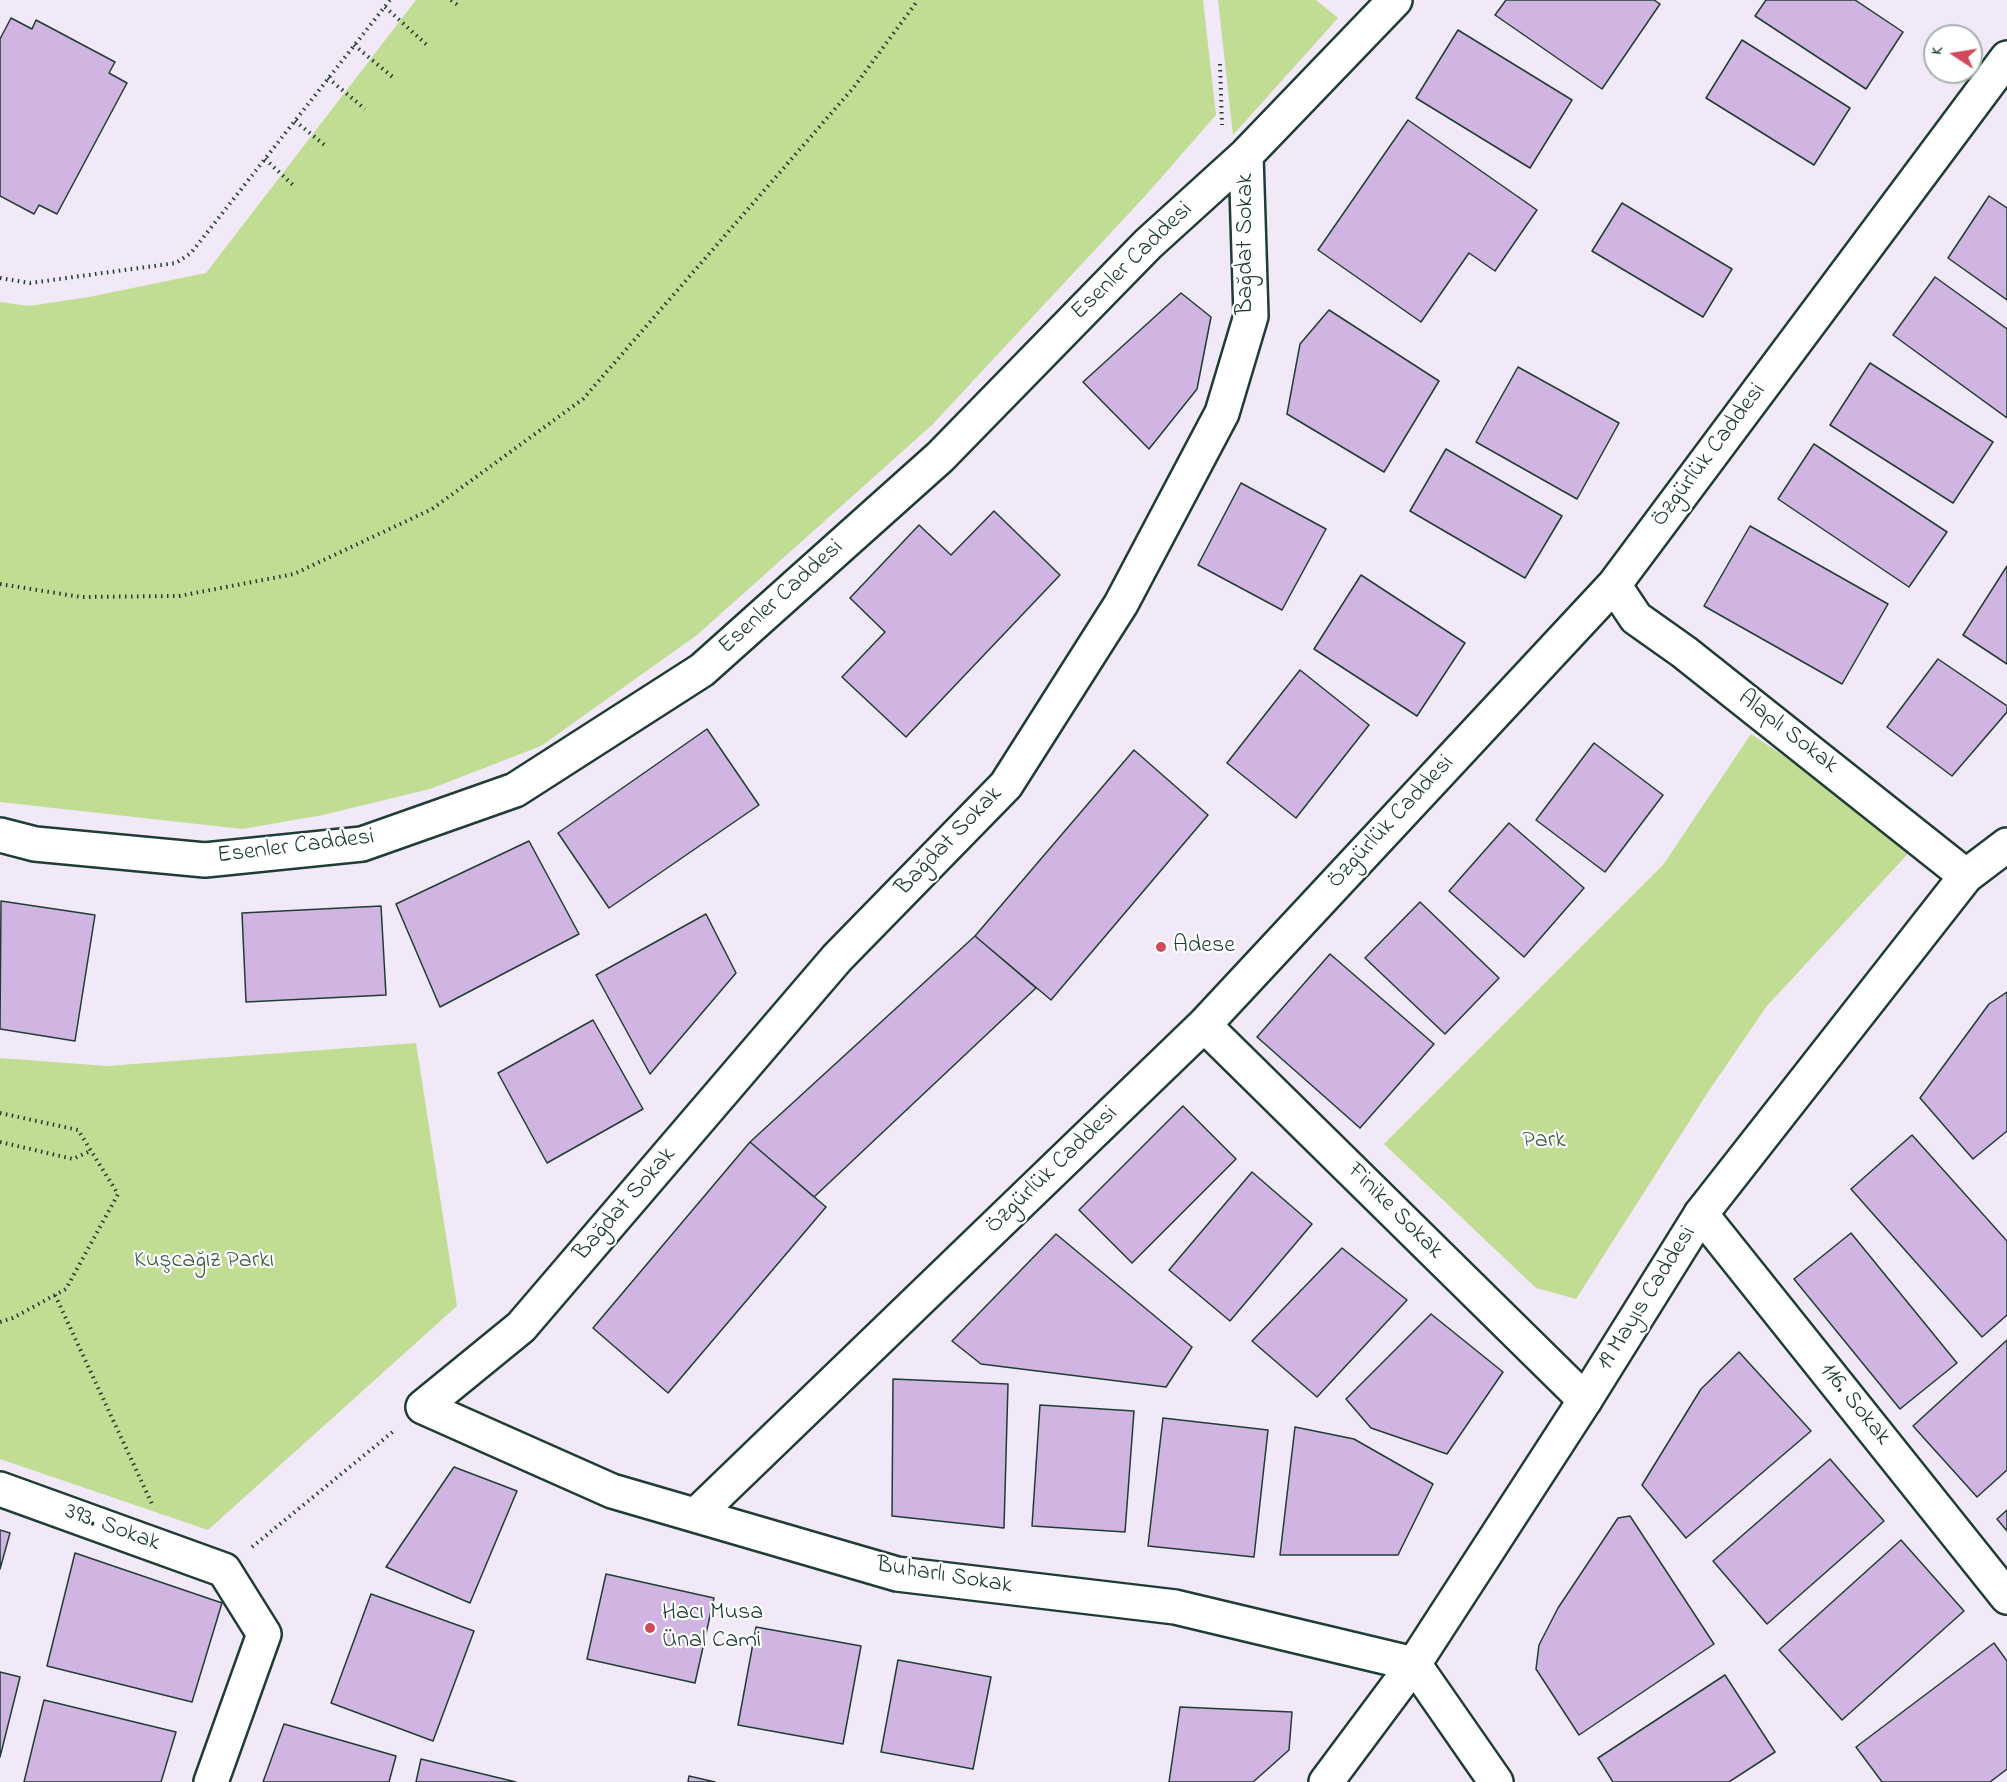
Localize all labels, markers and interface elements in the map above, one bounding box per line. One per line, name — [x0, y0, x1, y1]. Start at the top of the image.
north arrow — [1923, 24, 1983, 84]
text: K — [1925, 44, 1950, 57]
street label: Bağdat Sokak — [1233, 173, 1261, 315]
street label: Esenler Caddesi — [1066, 197, 1200, 327]
street label: Özgürlük Caddesi — [1647, 379, 1773, 533]
street label: Esenler Caddesi — [714, 534, 850, 662]
street label: Alaplı Sokak — [1731, 685, 1843, 781]
street label: Özgürlük Caddesi — [1323, 750, 1461, 896]
street label: Bağdat Sokak — [890, 781, 1010, 903]
street label: Esenler Caddesi — [216, 824, 376, 872]
place label: Adese — [1173, 933, 1235, 961]
marker: Adese — [1154, 940, 1168, 954]
street label: Özgürlük Caddesi — [981, 1101, 1125, 1241]
park label: Park — [1522, 1128, 1566, 1156]
street label: Bağdat Sokak — [569, 1142, 683, 1268]
street label: Finike Sokak — [1340, 1158, 1448, 1266]
street label: 19 Mayıs Caddesi — [1592, 1222, 1704, 1376]
park label: Kuşcağız Parkı — [134, 1248, 274, 1276]
street label: 116. Sokak — [1812, 1358, 1896, 1452]
street label: 393. Sokak — [61, 1499, 163, 1559]
street label: Buharlı Sokak — [874, 1552, 1014, 1602]
place label: Hacı Musa Ünal Cami — [662, 1600, 763, 1656]
marker: Hacı Musa Ünal Cami — [643, 1621, 657, 1635]

